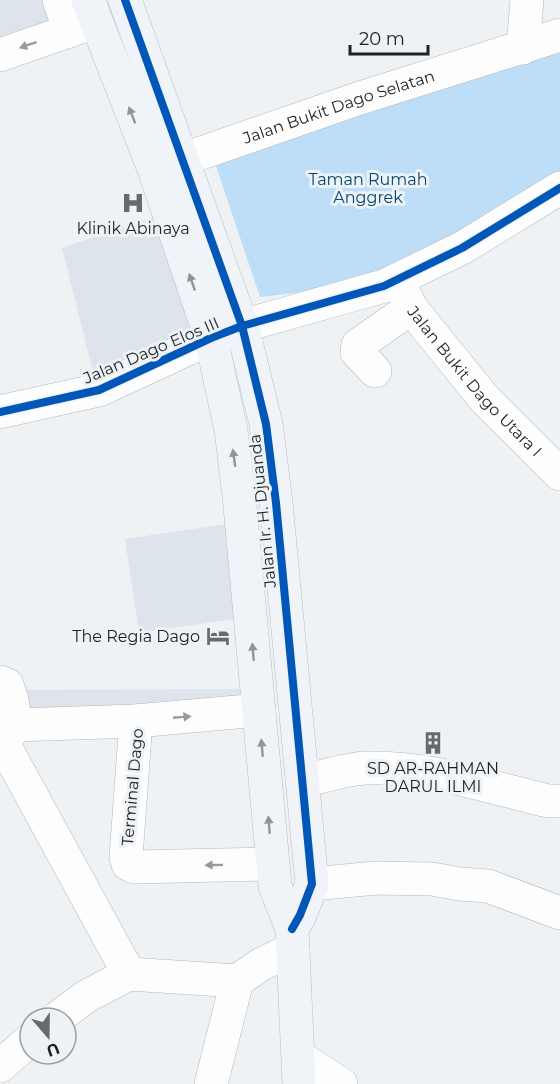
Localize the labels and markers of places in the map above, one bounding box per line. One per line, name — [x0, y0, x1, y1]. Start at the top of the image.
hospital icon: Klinik Abinaya — [120, 190, 146, 216]
place label: Klinik Abinaya — [76, 219, 190, 238]
hotel icon: The Regia Dago — [205, 623, 231, 649]
place label: The Regia Dago — [72, 627, 200, 646]
building icon: SD AR-RAHMAN DARUL ILMI — [420, 730, 446, 756]
place label: SD AR-RAHMAN DARUL ILMI — [367, 759, 499, 796]

